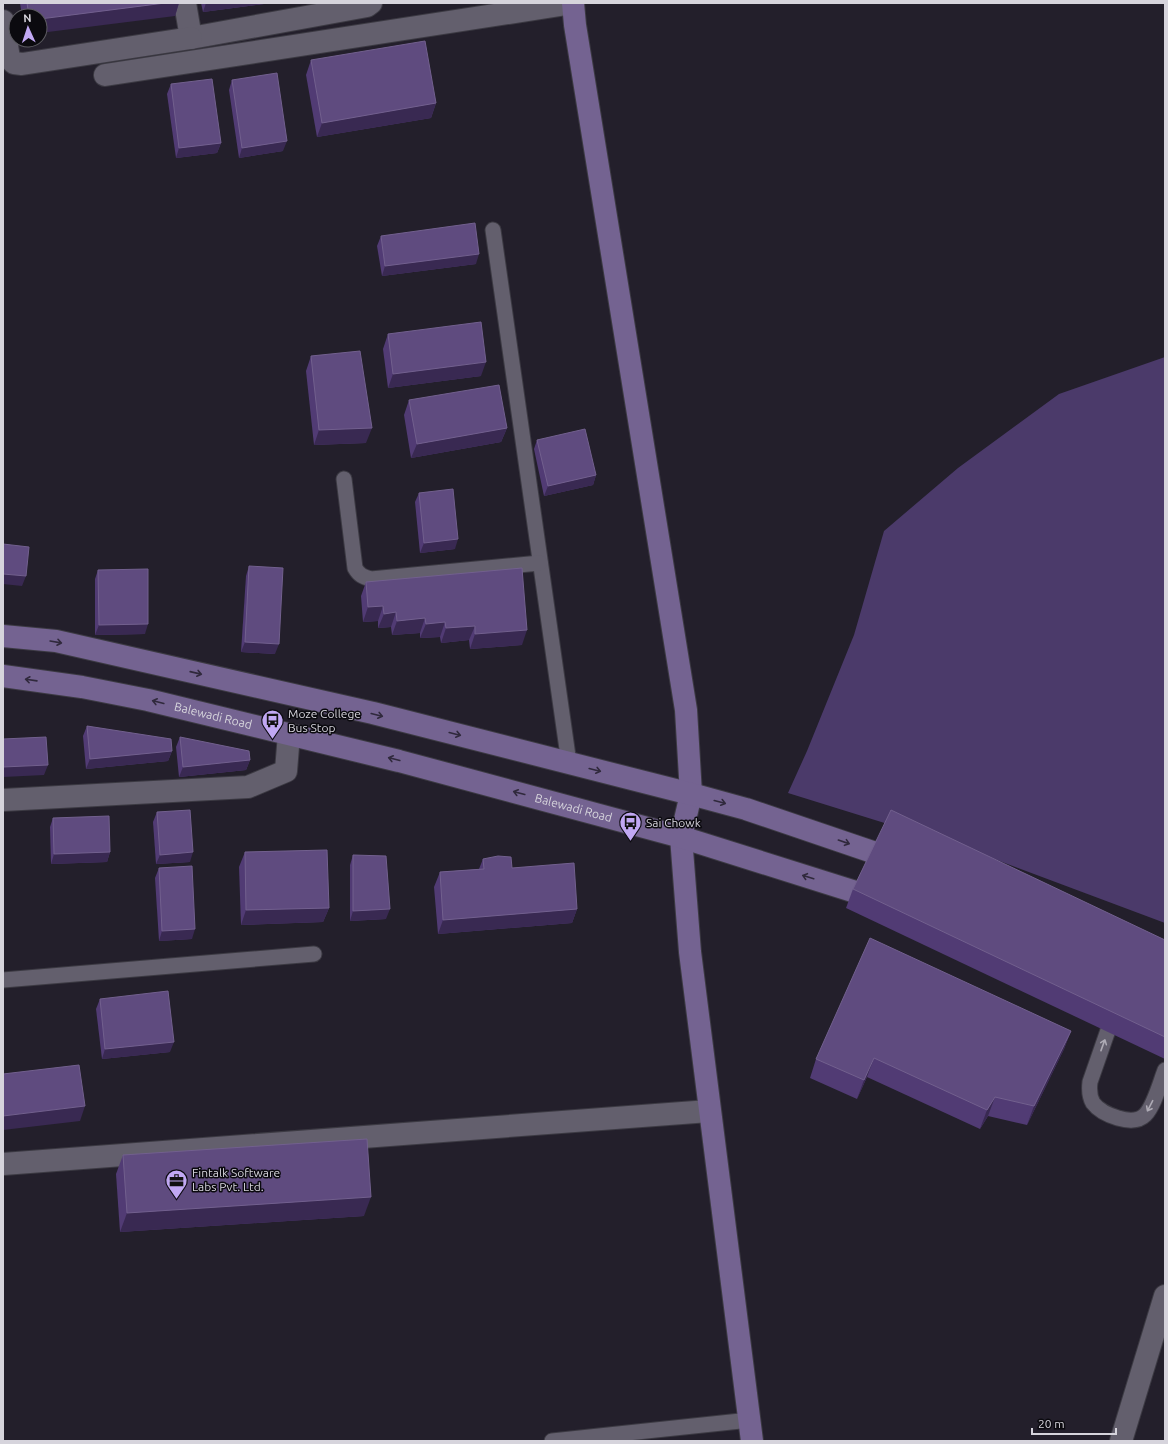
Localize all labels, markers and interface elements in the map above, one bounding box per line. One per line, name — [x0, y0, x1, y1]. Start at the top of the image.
north arrow — [8, 8, 48, 48]
text: N — [23, 12, 32, 24]
one-way arrow — [49, 638, 62, 646]
one-way arrow — [189, 670, 202, 678]
one-way arrow — [24, 676, 37, 684]
one-way arrow — [152, 698, 165, 706]
street label: Balewadi Road — [173, 700, 253, 731]
place label: Moze College Bus Stop — [288, 707, 361, 734]
bus stop icon: Moze College Bus Stop — [259, 708, 285, 741]
one-way arrow — [371, 711, 384, 719]
one-way arrow — [448, 731, 461, 738]
one-way arrow — [388, 755, 401, 763]
one-way arrow — [588, 767, 601, 774]
one-way arrow — [513, 789, 526, 797]
street label: Balewadi Road — [534, 791, 614, 824]
one-way arrow — [714, 799, 727, 806]
bus stop icon: Sai Chowk — [617, 810, 643, 843]
place label: Sai Chowk — [646, 816, 701, 829]
one-way arrow — [838, 839, 851, 846]
one-way arrow — [802, 873, 815, 880]
one-way arrow — [1099, 1039, 1107, 1051]
one-way arrow — [1146, 1100, 1153, 1112]
place label: Fintalk Software Labs Pvt. Ltd. — [192, 1166, 280, 1193]
office icon: Fintalk Software Labs Pvt. Ltd. — [163, 1167, 189, 1200]
scale bar — [1032, 1410, 1116, 1436]
text: 20 m — [1038, 1417, 1065, 1430]

